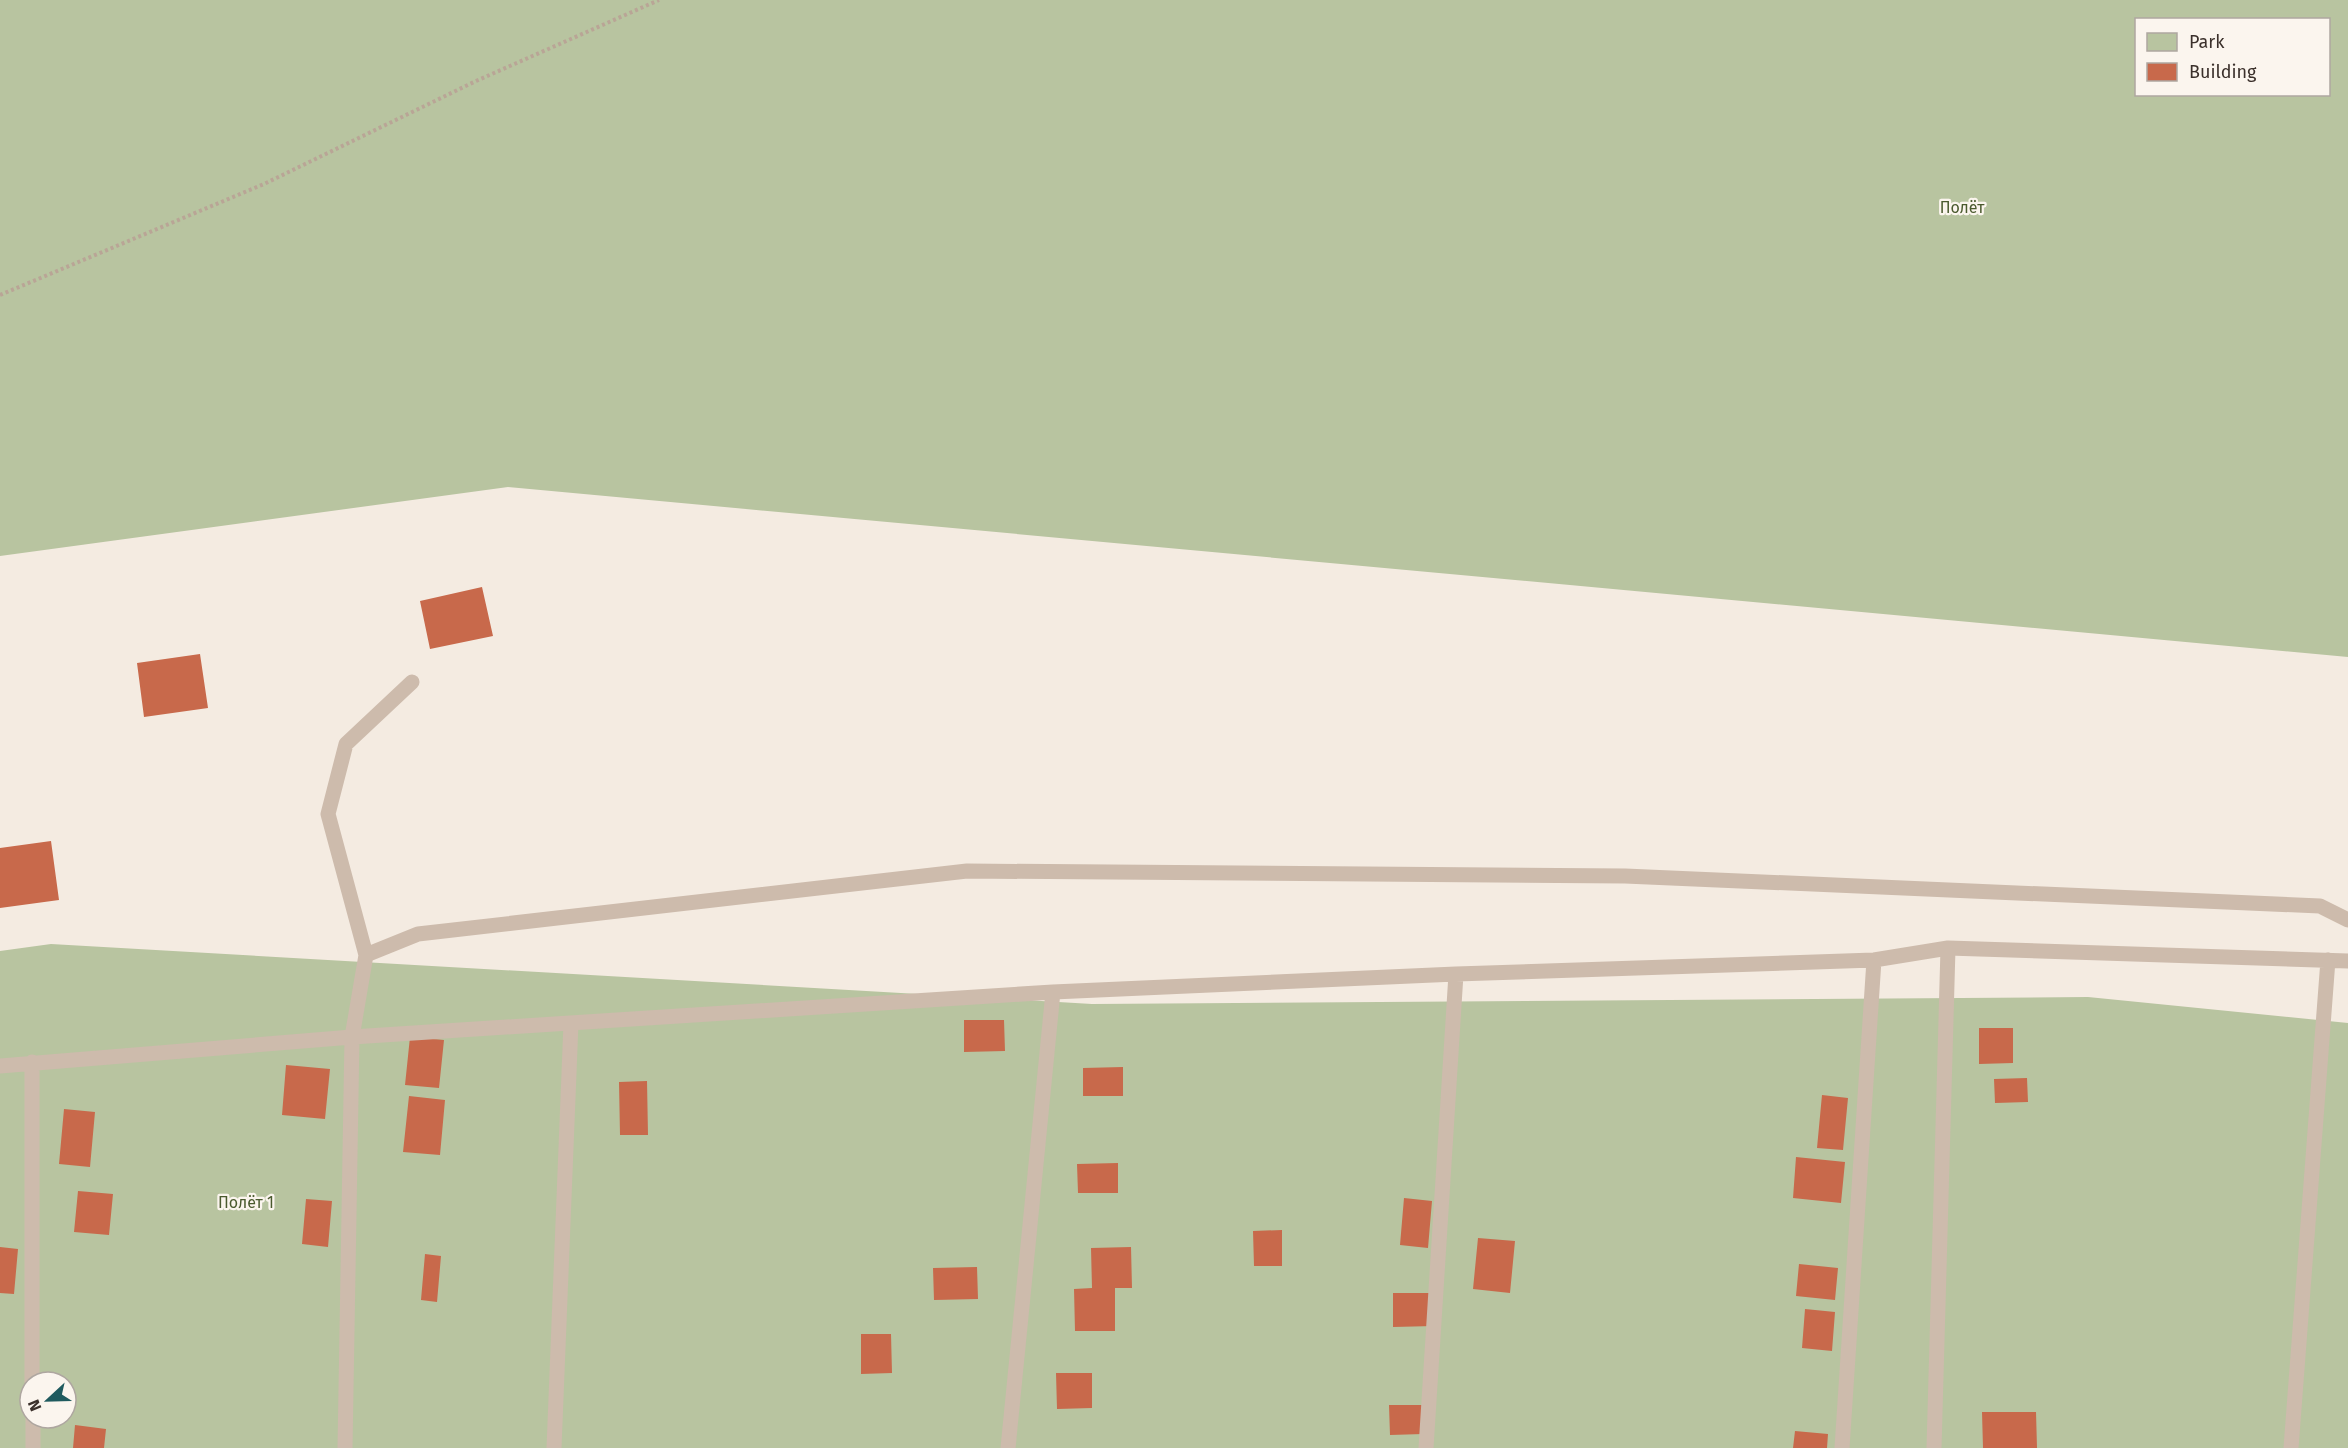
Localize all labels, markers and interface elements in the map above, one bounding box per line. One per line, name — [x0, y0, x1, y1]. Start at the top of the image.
legend — [2135, 18, 2330, 96]
text: Park — [2189, 31, 2225, 53]
text: Building — [2189, 61, 2257, 83]
park label: Полёт — [1940, 198, 1985, 217]
park label: Полёт 1 — [218, 1193, 274, 1212]
north arrow — [18, 1370, 78, 1430]
text: N — [24, 1397, 45, 1414]

